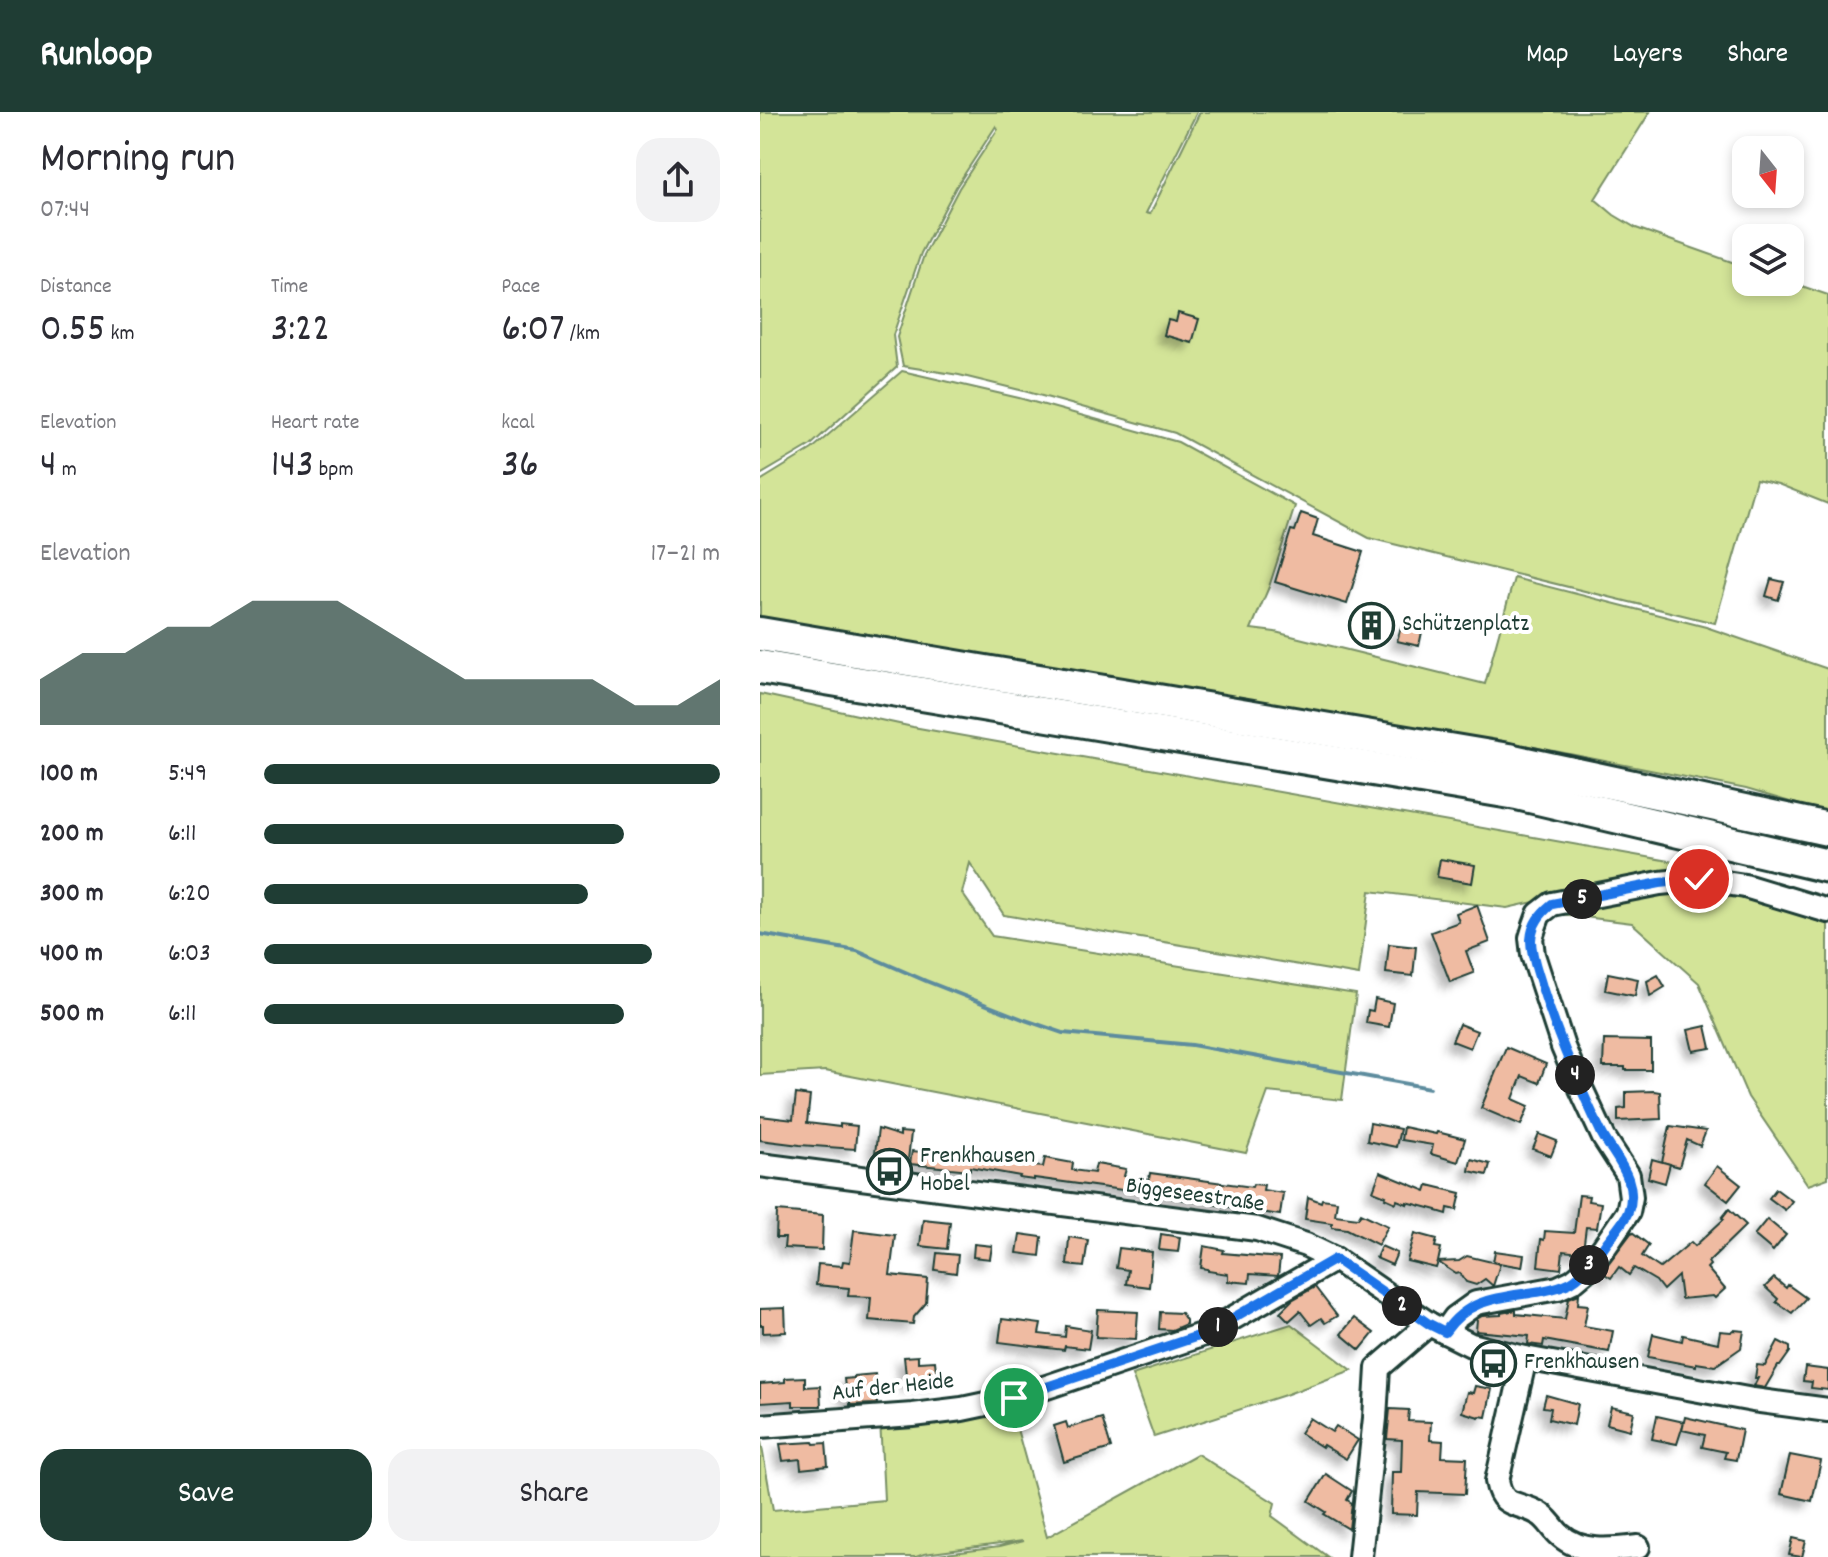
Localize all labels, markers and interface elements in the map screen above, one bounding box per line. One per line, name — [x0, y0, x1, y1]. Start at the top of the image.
text: Runloop — [40, 29, 153, 84]
text: Map — [1526, 36, 1569, 76]
text: Layers — [1613, 36, 1683, 76]
text: Share — [1727, 36, 1788, 76]
text: Morning run — [40, 130, 235, 193]
north arrow — [1732, 136, 1804, 208]
map controls — [1732, 136, 1804, 296]
button: share — [636, 138, 720, 222]
text: 07:44 — [40, 192, 90, 229]
button: layers — [1732, 224, 1804, 296]
text: Distance — [40, 272, 112, 303]
text: Time — [271, 272, 308, 303]
text: Pace — [501, 272, 540, 303]
text: 0.55 — [40, 303, 105, 360]
text: 3:22 — [271, 303, 330, 360]
text: 6:07 — [501, 303, 565, 360]
text: km — [105, 319, 135, 350]
text: /km — [565, 319, 600, 350]
text: Elevation — [40, 408, 117, 439]
text: Heart rate — [271, 408, 360, 439]
text: kcal — [501, 408, 535, 439]
text: 4 — [40, 439, 57, 496]
text: 143 — [271, 439, 314, 496]
text: 36 — [501, 439, 539, 496]
text: m — [57, 455, 77, 486]
text: bpm — [314, 455, 354, 486]
text: Elevation — [40, 536, 130, 573]
text: 17–21 m — [651, 536, 720, 573]
building icon: Schützenplatz — [1347, 601, 1395, 649]
place label: Schützenplatz — [1402, 608, 1529, 642]
text: 100 m — [40, 756, 98, 793]
text: 5:49 — [168, 756, 207, 793]
text: 200 m — [40, 816, 104, 853]
text: 6:11 — [168, 816, 196, 853]
pin — [1665, 845, 1733, 913]
icon: check — [1677, 857, 1721, 901]
text: 300 m — [40, 876, 104, 913]
text: 6:20 — [168, 876, 211, 913]
pin: 5 — [1562, 879, 1602, 919]
text: 5 — [1577, 883, 1587, 914]
text: 400 m — [40, 936, 103, 973]
text: 6:03 — [168, 936, 211, 973]
text: 500 m — [40, 996, 104, 1033]
text: 6:11 — [168, 996, 196, 1033]
pin: 4 — [1555, 1055, 1595, 1095]
text: 4 — [1570, 1059, 1580, 1090]
place label: Frenkhausen Hobel — [920, 1140, 1035, 1202]
bus stop icon: Frenkhausen Hobel — [865, 1147, 913, 1195]
street label: Biggeseestraße — [1123, 1169, 1267, 1223]
pin: 3 — [1569, 1245, 1609, 1285]
text: 3 — [1584, 1249, 1594, 1280]
pin: 2 — [1382, 1286, 1422, 1326]
text: 2 — [1397, 1290, 1407, 1321]
pin: 1 — [1198, 1307, 1238, 1347]
text: 1 — [1216, 1311, 1220, 1342]
bus stop icon: Frenkhausen — [1469, 1339, 1517, 1387]
place label: Frenkhausen — [1524, 1346, 1639, 1380]
pin — [980, 1364, 1048, 1432]
street label: Auf der Heide — [830, 1365, 956, 1411]
icon: arrive — [992, 1376, 1036, 1420]
button: Save — [40, 1449, 372, 1541]
button: Share — [388, 1449, 720, 1541]

